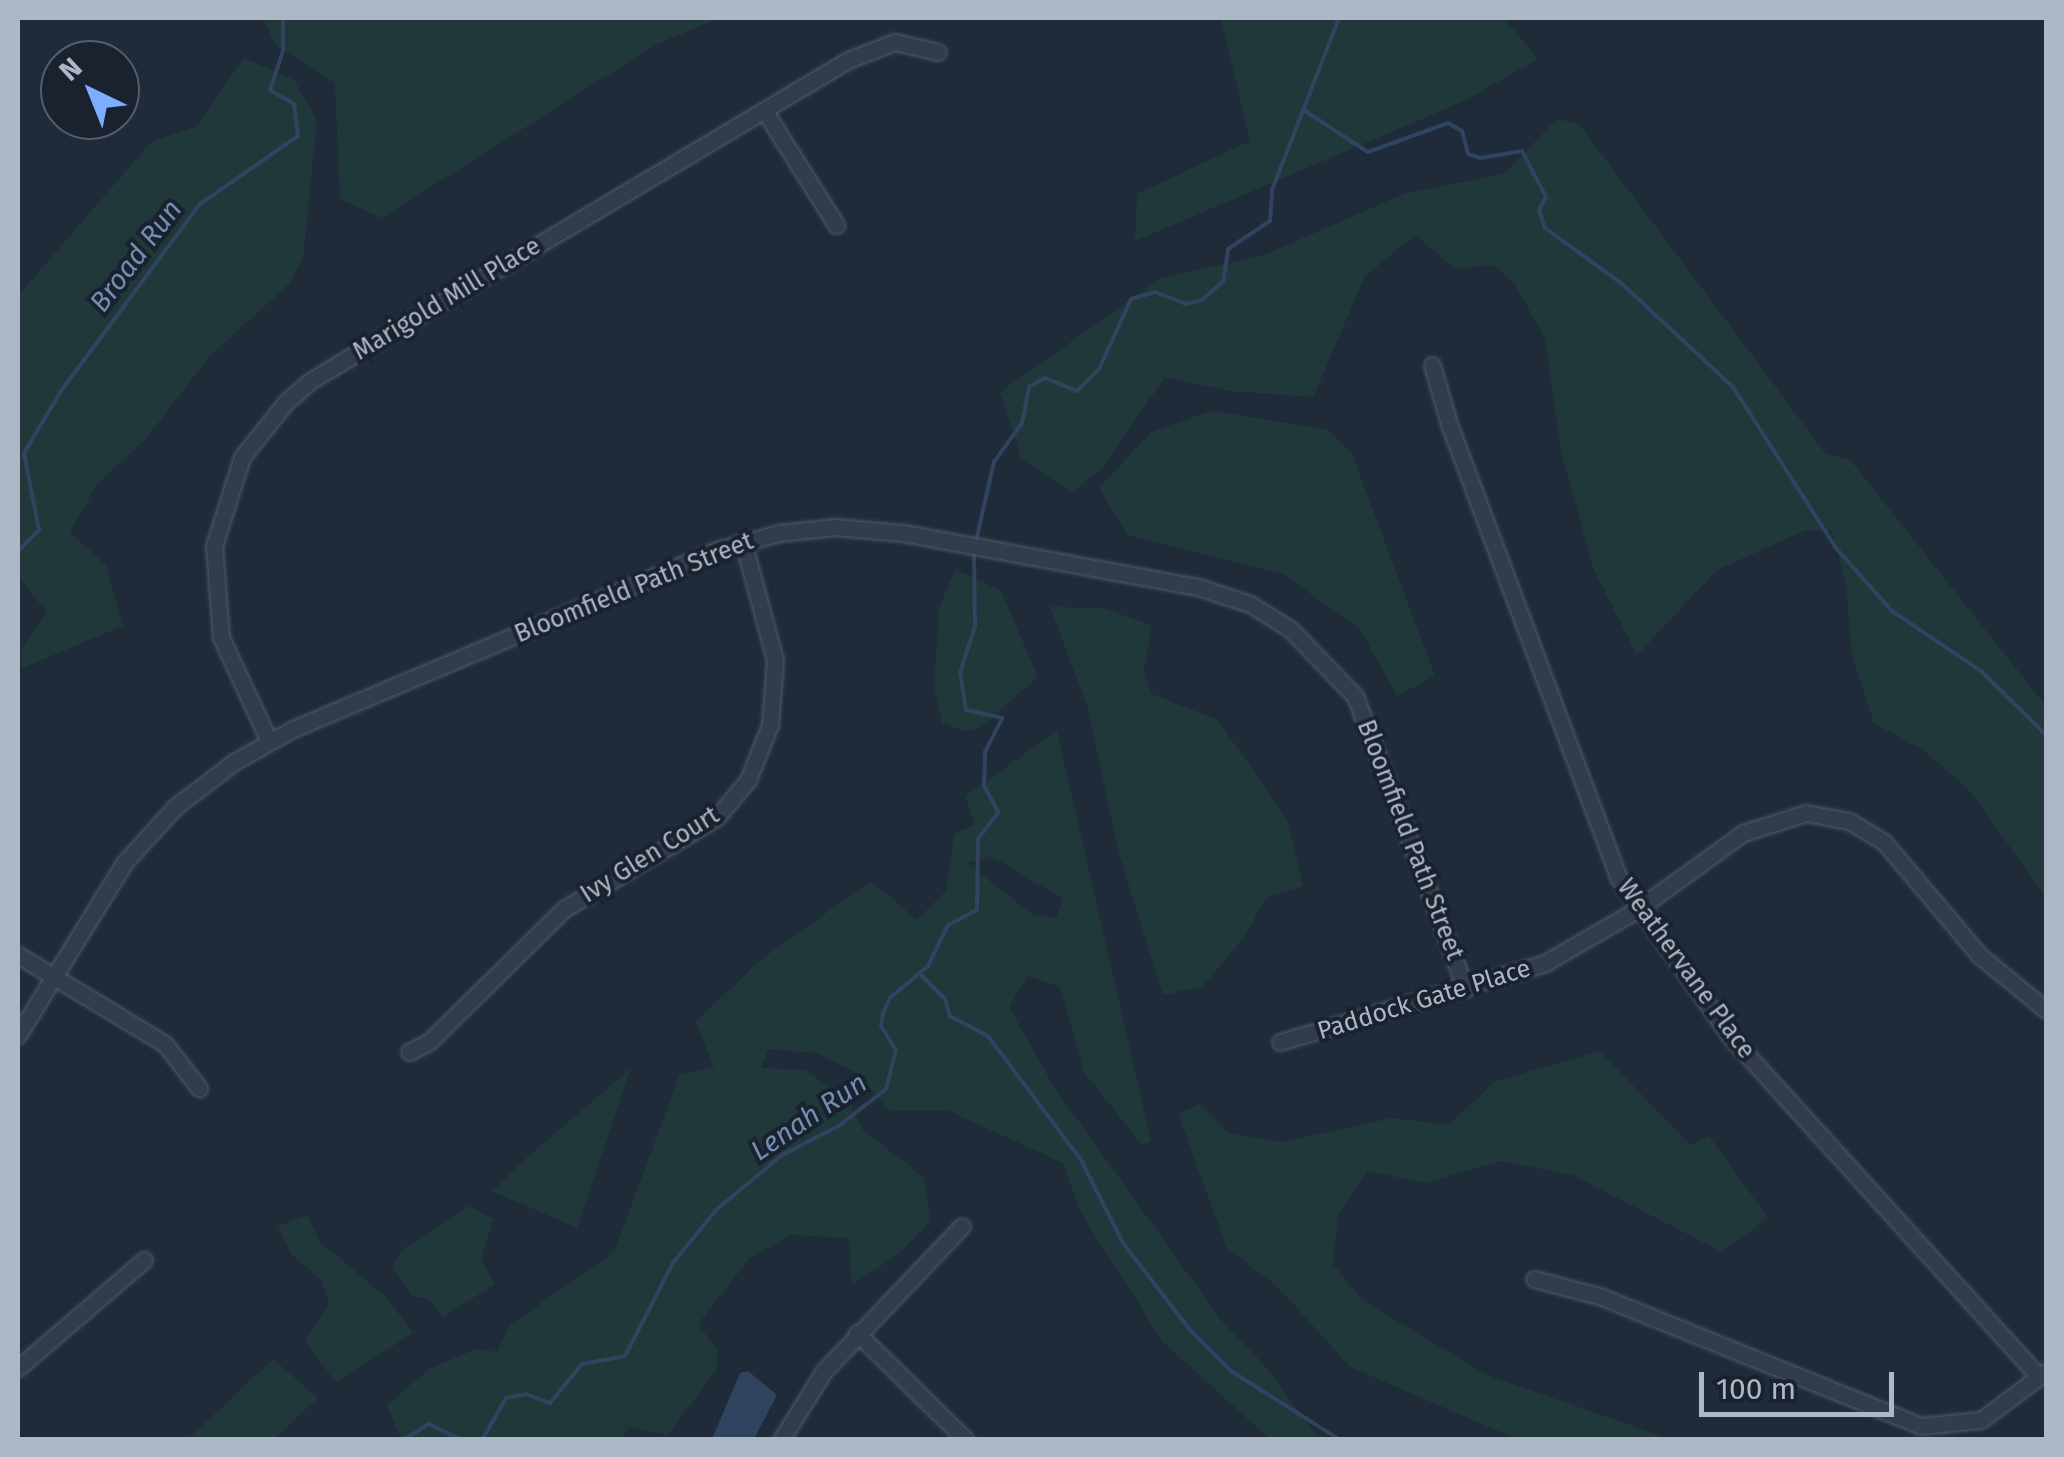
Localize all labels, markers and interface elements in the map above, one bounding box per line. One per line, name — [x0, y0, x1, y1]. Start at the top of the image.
north arrow — [40, 40, 140, 140]
text: N — [53, 51, 89, 88]
water label: Broad Run — [83, 193, 189, 319]
street label: Marigold Mill Place — [348, 231, 546, 367]
street label: Bloomfield Path Street — [510, 526, 758, 650]
street label: Bloomfield Path Street — [1350, 716, 1470, 964]
street label: Ivy Glen Court — [575, 800, 725, 910]
street label: Weathervane Place — [1611, 873, 1761, 1065]
street label: Paddock Gate Place — [1314, 953, 1534, 1047]
water label: Lenah Run — [745, 1066, 873, 1168]
scale bar — [1704, 1352, 1899, 1414]
text: 100 m — [1716, 1371, 1796, 1407]

